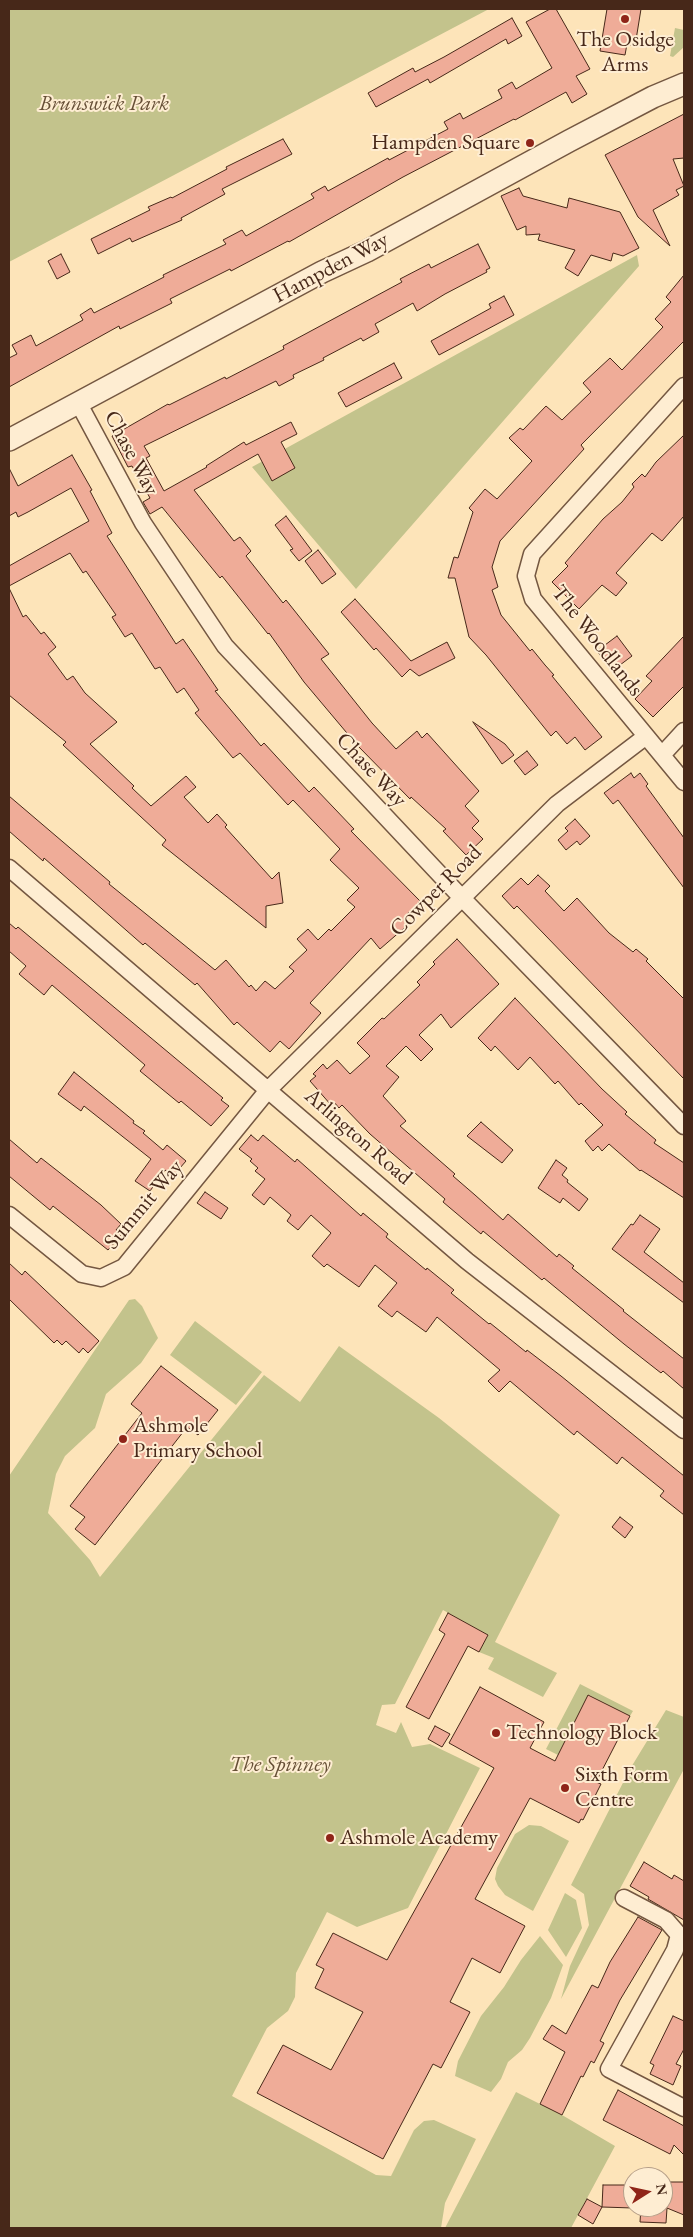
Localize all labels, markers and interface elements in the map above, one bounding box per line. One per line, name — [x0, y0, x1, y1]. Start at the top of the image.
marker: The Osidge Arms — [619, 13, 631, 25]
place label: The Osidge Arms — [576, 27, 674, 78]
park label: Brunswick Park — [39, 91, 169, 117]
place label: Hampden Square — [371, 130, 520, 156]
marker: Hampden Square — [524, 137, 536, 149]
street label: Hampden Way — [269, 227, 393, 309]
street label: Chase Way — [98, 406, 164, 500]
street label: The Woodlands — [545, 580, 649, 702]
street label: Chase Way — [330, 727, 412, 813]
street label: Cowper Road — [385, 840, 487, 942]
street label: Arlington Road — [299, 1083, 417, 1191]
street label: Summit Way — [99, 1155, 189, 1255]
place label: Ashmole Primary School — [133, 1413, 262, 1464]
marker: Ashmole Primary School — [117, 1433, 129, 1445]
place label: Technology Block — [506, 1720, 657, 1746]
marker: Technology Block — [490, 1727, 502, 1739]
park label: The Spinney — [229, 1752, 331, 1778]
place label: Sixth Form Centre — [575, 1762, 669, 1814]
marker: Sixth Form Centre — [559, 1782, 571, 1794]
place label: Ashmole Academy — [340, 1825, 498, 1851]
marker: Ashmole Academy — [324, 1832, 336, 1844]
north arrow — [623, 2167, 673, 2217]
text: N — [652, 2182, 672, 2197]

